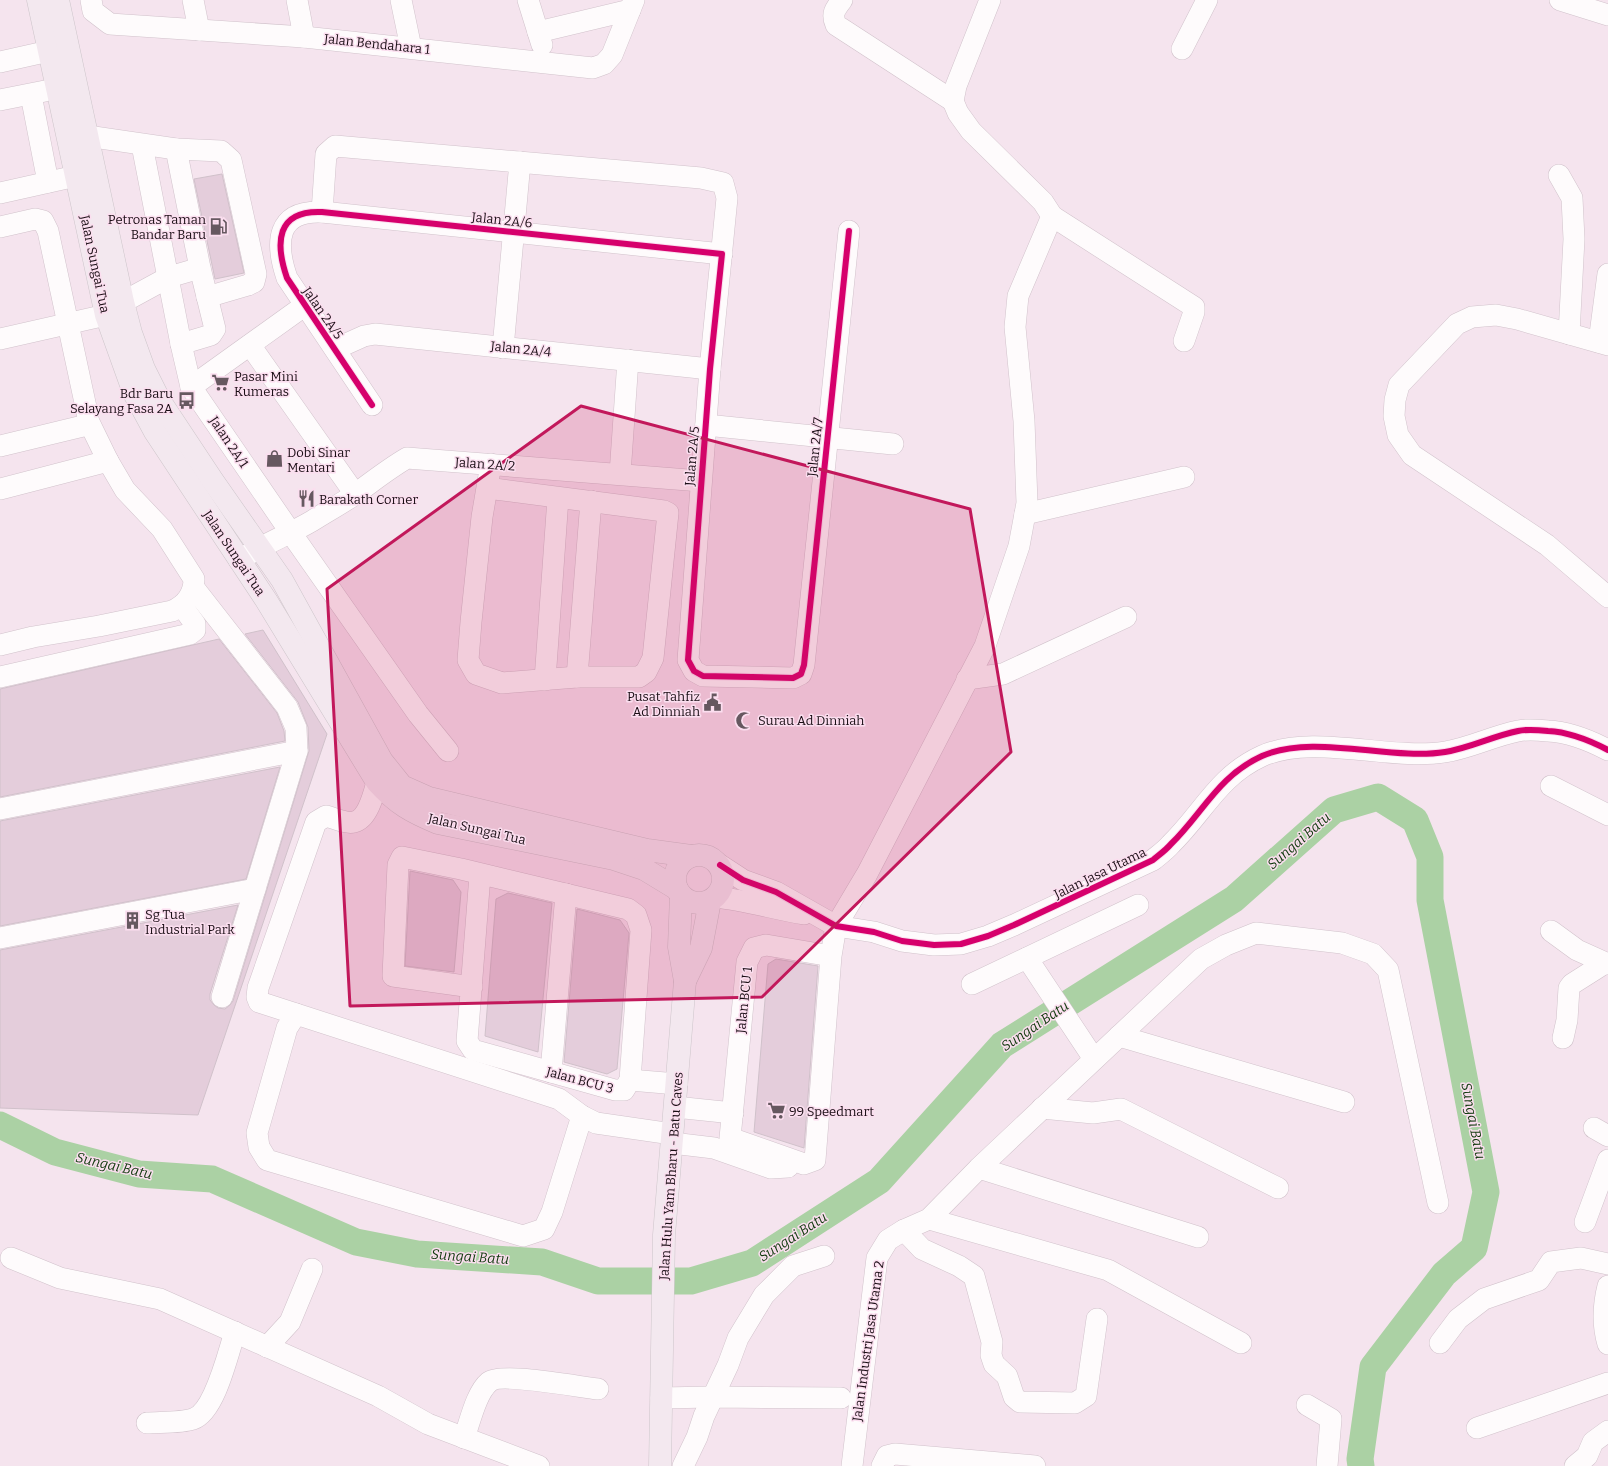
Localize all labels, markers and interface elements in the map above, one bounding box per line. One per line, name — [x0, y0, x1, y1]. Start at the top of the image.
street label: Jalan Bendahara 1 — [322, 31, 431, 57]
street label: Jalan 2A/6 — [470, 209, 533, 231]
place label: Petronas Taman Bandar Baru — [108, 212, 207, 242]
street label: Jalan Sungai Tua — [77, 213, 113, 314]
fuel station icon: Petronas Taman Bandar Baru — [209, 216, 229, 236]
street label: Jalan 2A/5 — [299, 283, 346, 342]
street label: Jalan 2A/4 — [489, 338, 552, 360]
place label: Pasar Mini Kumeras — [234, 369, 298, 399]
supermarket icon: Pasar Mini Kumeras — [211, 373, 231, 393]
place label: Bdr Baru Selayang Fasa 2A — [70, 386, 174, 416]
bus stop icon: Bdr Baru Selayang Fasa 2A — [176, 390, 196, 410]
street label: Jalan 2A/1 — [206, 413, 252, 471]
street label: Jalan 2A/7 — [804, 416, 826, 478]
street label: Jalan 2A/5 — [682, 425, 702, 488]
place label: Dobi Sinar Mentari — [287, 445, 350, 475]
shop icon: Dobi Sinar Mentari — [264, 449, 284, 469]
street label: Jalan 2A/2 — [453, 454, 516, 474]
restaurant icon: Barakath Corner — [296, 489, 316, 509]
place label: Barakath Corner — [319, 492, 418, 507]
street label: Jalan Sungai Tua — [199, 507, 268, 599]
place label: Pusat Tahfiz Ad Dinniah — [627, 689, 700, 719]
public building icon: Pusat Tahfiz Ad Dinniah — [703, 693, 723, 713]
mosque icon: Surau Ad Dinniah — [735, 710, 755, 730]
place label: Surau Ad Dinniah — [758, 713, 864, 728]
water label: Sungai Batu — [1264, 809, 1334, 873]
street label: Jalan Sungai Tua — [426, 810, 527, 848]
street label: Jalan Jasa Utama — [1051, 844, 1148, 902]
place label: Sg Tua Industrial Park — [145, 907, 235, 937]
building icon: Sg Tua Industrial Park — [122, 911, 142, 931]
street label: Jalan BCU 1 — [733, 965, 755, 1035]
water label: Sungai Batu — [998, 997, 1072, 1055]
street label: Jalan BCU 3 — [544, 1064, 615, 1096]
street label: Jalan Hulu Yam Bharu - Batu Caves — [656, 1072, 686, 1281]
water label: Sungai Batu — [1457, 1081, 1489, 1161]
supermarket icon: 99 Speedmart — [766, 1101, 786, 1121]
place label: 99 Speedmart — [789, 1104, 874, 1119]
water label: Sungai Batu — [74, 1149, 154, 1183]
water label: Sungai Batu — [756, 1209, 830, 1265]
water label: Sungai Batu — [430, 1246, 510, 1268]
street label: Jalan Industri Jasa Utama 2 — [849, 1260, 887, 1423]

